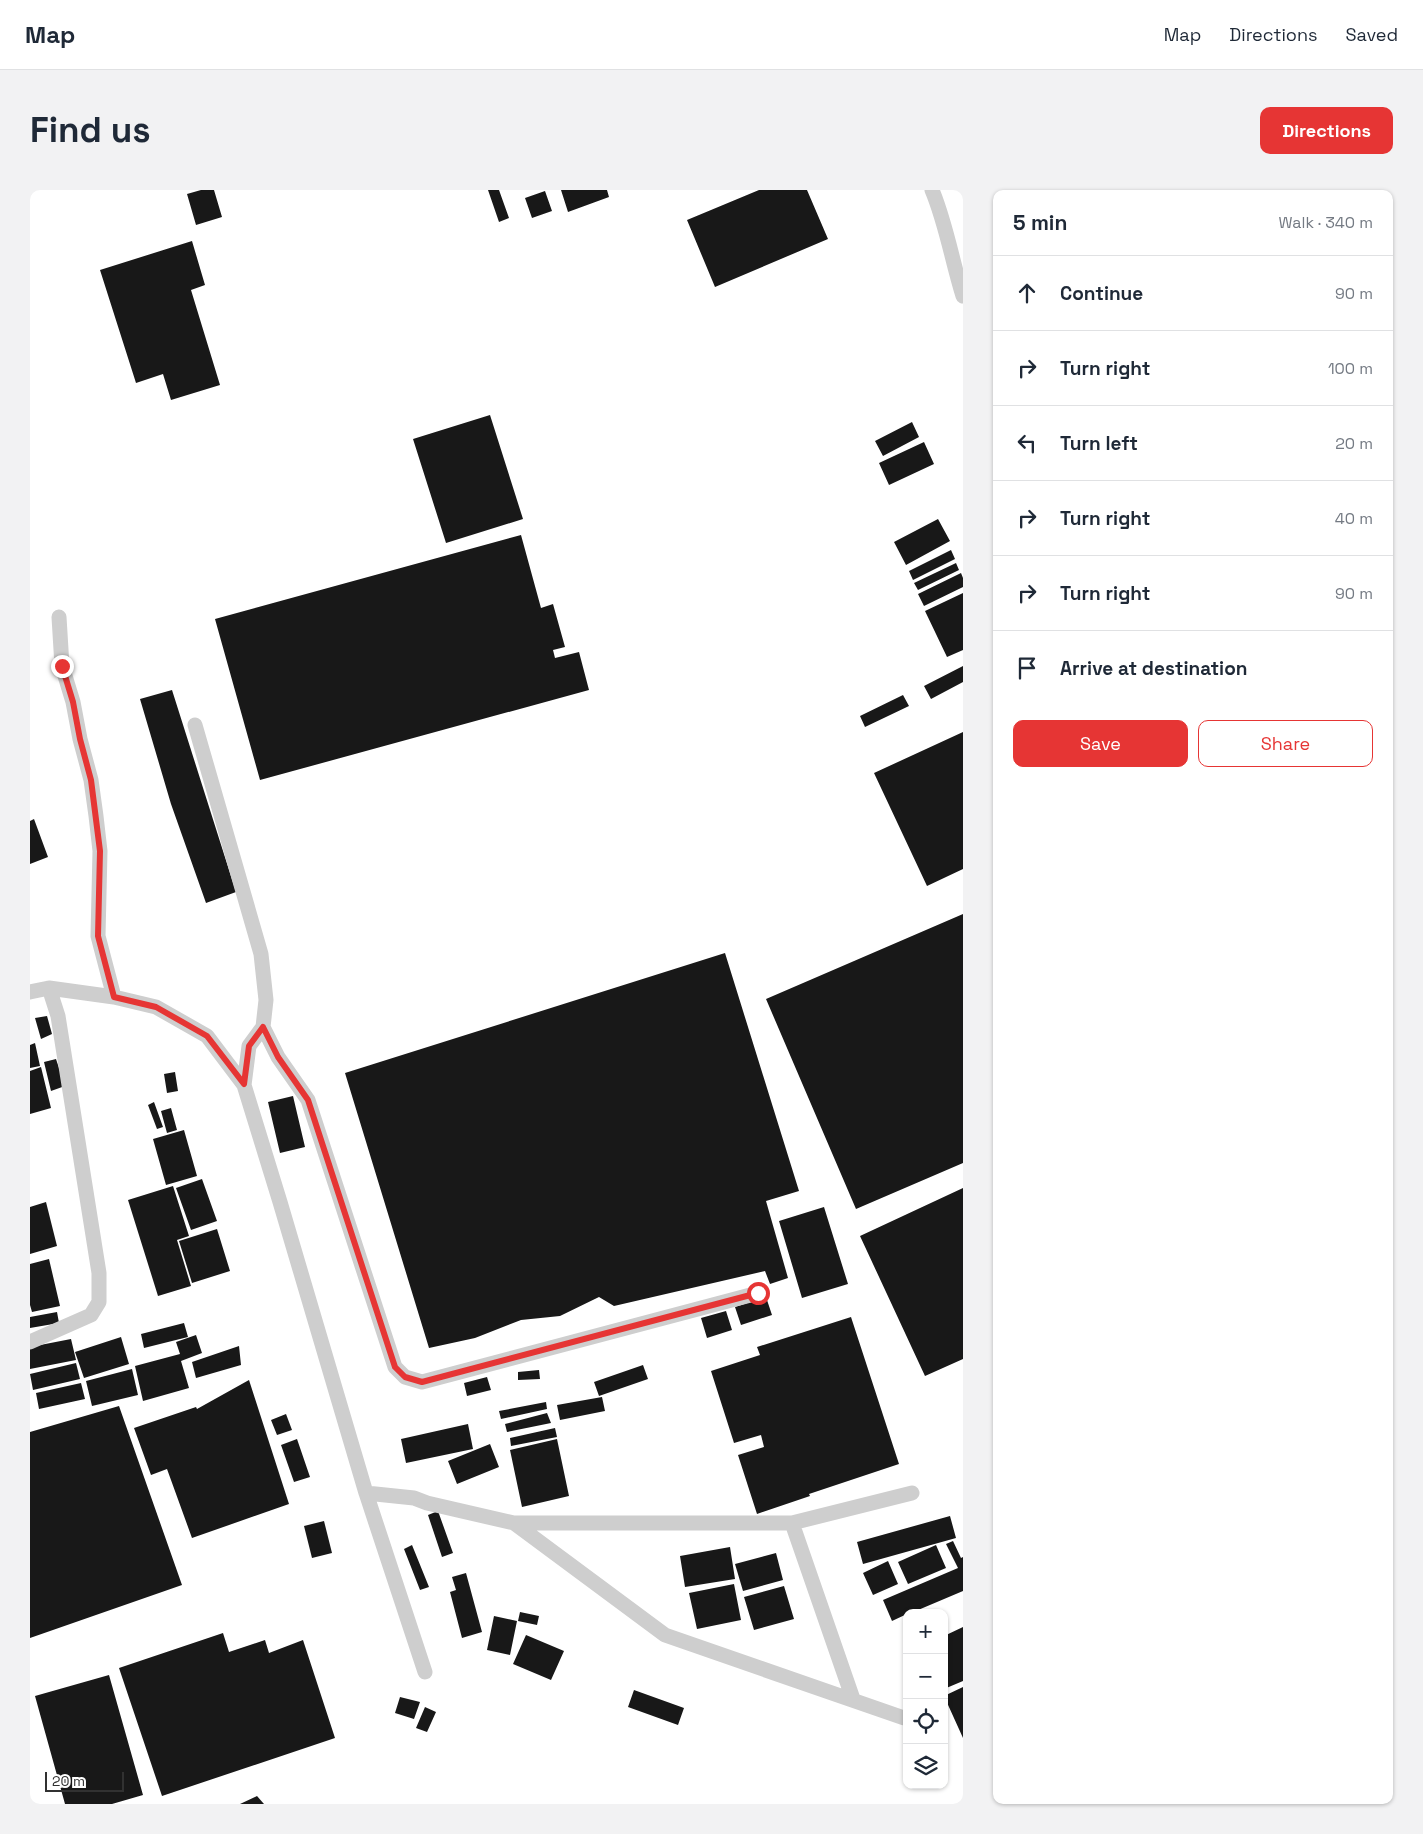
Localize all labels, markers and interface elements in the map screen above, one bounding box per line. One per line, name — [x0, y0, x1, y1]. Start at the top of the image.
text: Map — [25, 19, 75, 50]
text: Map — [1164, 23, 1201, 46]
text: Directions — [1229, 23, 1318, 46]
text: Saved — [1346, 23, 1398, 46]
button: Directions — [1260, 107, 1393, 154]
text: Find us — [30, 108, 151, 152]
text: 5 min — [1013, 209, 1067, 236]
text: Walk · 340 m — [1278, 212, 1373, 233]
icon: ahead — [1013, 279, 1041, 307]
text: Continue — [1060, 281, 1143, 306]
text: 90 m — [1335, 283, 1373, 304]
icon: right — [1013, 354, 1041, 382]
text: Turn right — [1060, 356, 1150, 381]
text: 100 m — [1328, 358, 1373, 379]
icon: left — [1013, 429, 1041, 457]
text: Turn left — [1060, 431, 1138, 456]
text: 20 m — [1335, 433, 1373, 454]
icon: right — [1013, 504, 1041, 532]
text: Turn right — [1060, 506, 1150, 531]
text: 40 m — [1335, 508, 1373, 529]
icon: right — [1013, 579, 1041, 607]
text: Turn right — [1060, 581, 1150, 606]
text: 90 m — [1335, 583, 1373, 604]
icon: arrive — [1013, 654, 1041, 682]
route end — [51, 655, 74, 678]
text: Arrive at destination — [1060, 656, 1248, 681]
button: Save — [1013, 720, 1188, 767]
button: Share — [1198, 720, 1373, 767]
route start — [747, 1282, 770, 1305]
map controls — [903, 1609, 948, 1789]
button: + — [903, 1609, 948, 1654]
button: − — [903, 1654, 948, 1699]
button: locate — [903, 1699, 948, 1744]
button: layers — [903, 1744, 948, 1789]
scale bar — [45, 1769, 124, 1792]
text: 20 m — [52, 1772, 85, 1790]

